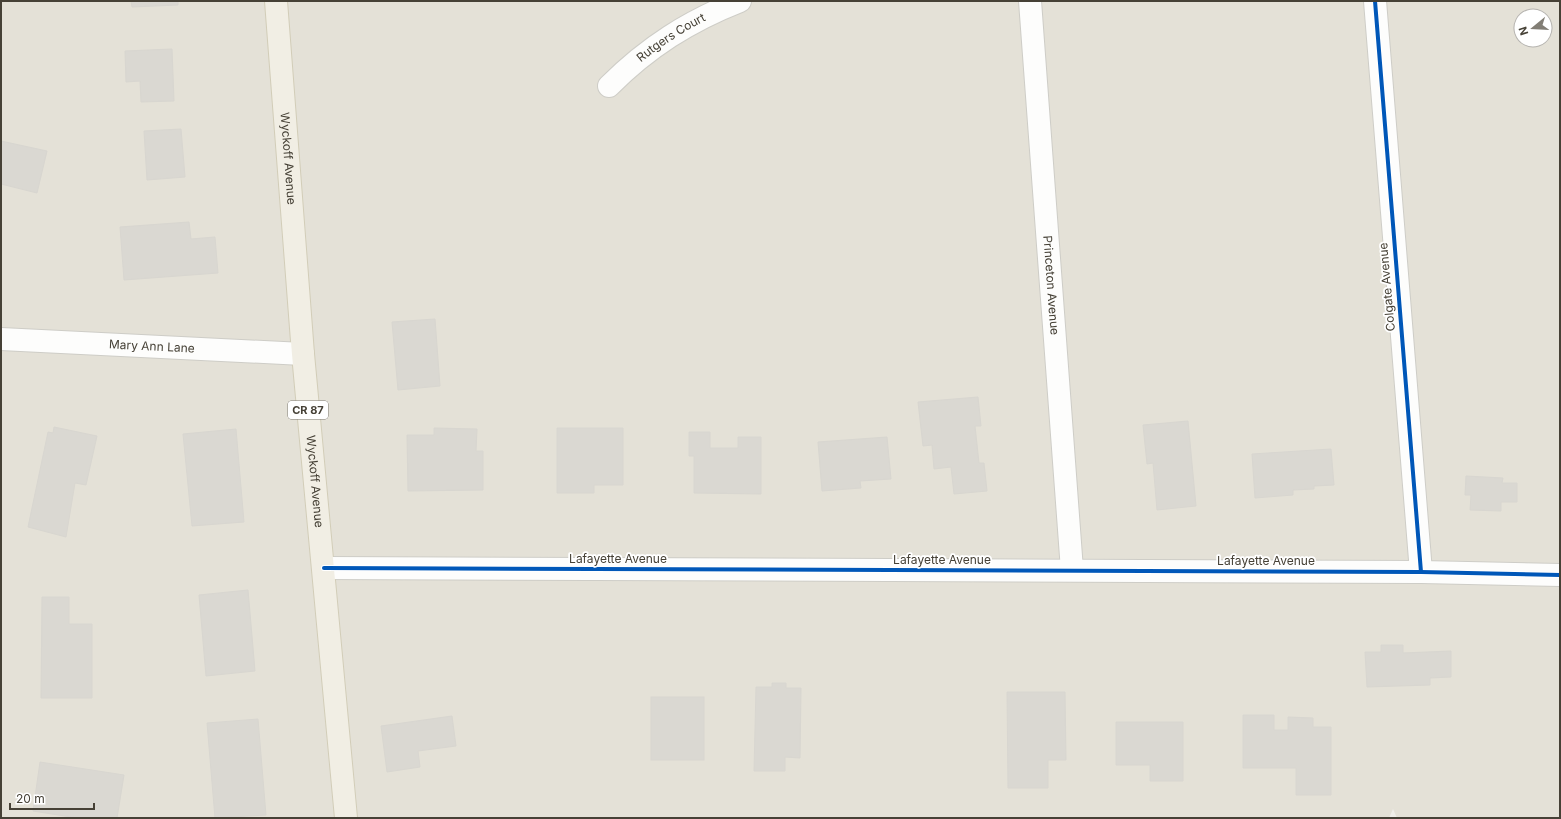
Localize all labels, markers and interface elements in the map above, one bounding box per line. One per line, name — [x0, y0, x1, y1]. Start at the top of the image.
north arrow — [1513, 8, 1553, 48]
street label: Rutgers Court — [633, 10, 708, 65]
text: N — [1516, 25, 1531, 37]
street label: Wyckoff Avenue — [278, 112, 300, 205]
street label: Princeton Avenue — [1040, 235, 1063, 336]
street label: Colgate Avenue — [1375, 242, 1398, 332]
street label: Mary Ann Lane — [109, 336, 195, 356]
road number: CR 87 — [288, 401, 328, 419]
street label: Wyckoff Avenue — [304, 435, 327, 528]
street label: Lafayette Avenue — [569, 551, 667, 566]
street label: Lafayette Avenue — [893, 552, 991, 567]
street label: Lafayette Avenue — [1217, 553, 1315, 568]
scale bar — [10, 785, 94, 811]
text: 20 m — [16, 791, 45, 806]

